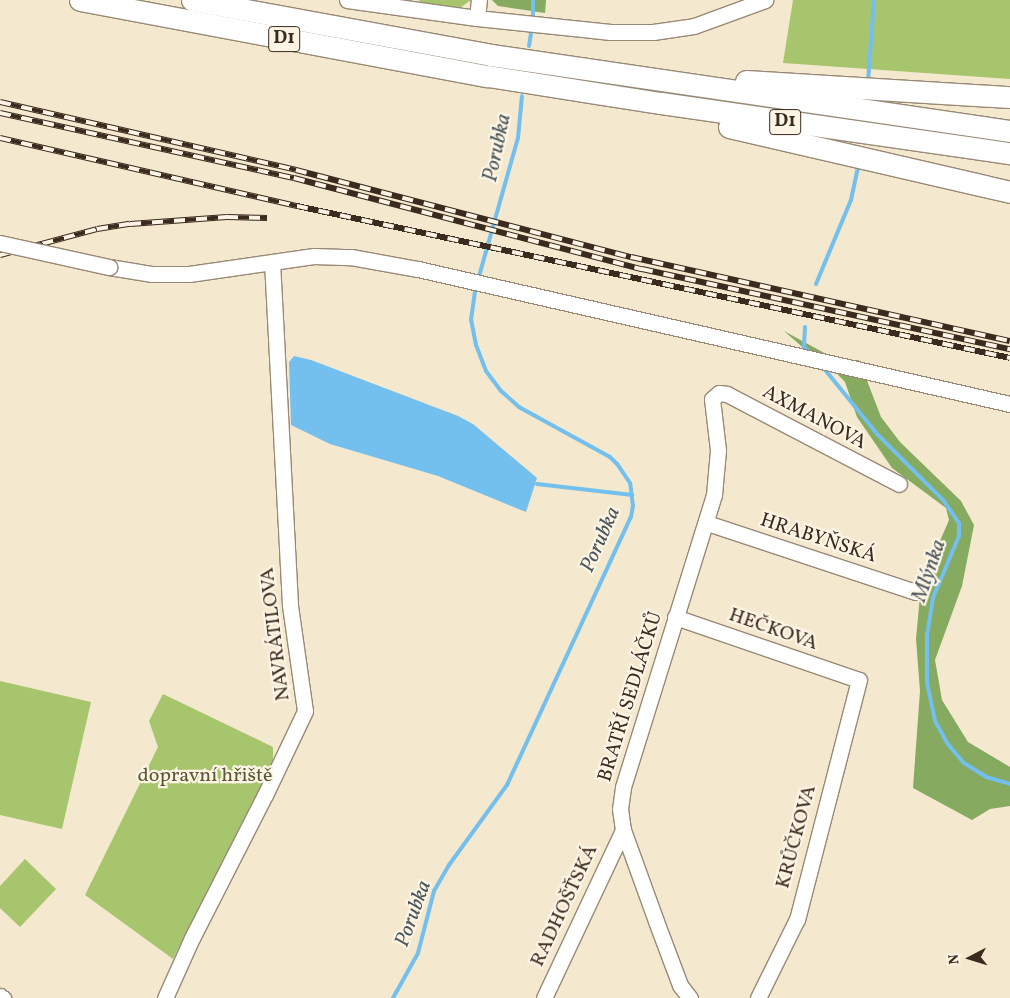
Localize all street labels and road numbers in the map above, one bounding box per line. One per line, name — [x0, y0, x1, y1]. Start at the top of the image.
road number: D1 — [268, 22, 300, 56]
road number: D1 — [769, 105, 801, 138]
street label: AXMANOVA — [758, 381, 870, 455]
street label: HRABYŇSKÁ — [757, 509, 879, 569]
street label: NAVRÁTILOVA — [256, 566, 296, 702]
street label: HEČKOVA — [725, 604, 821, 656]
street label: BRATŘÍ SEDLÁČKŮ — [594, 609, 668, 785]
street label: KRŮČKOVA — [772, 783, 822, 891]
street label: RADHOŠŤSKÁ — [526, 841, 604, 971]

